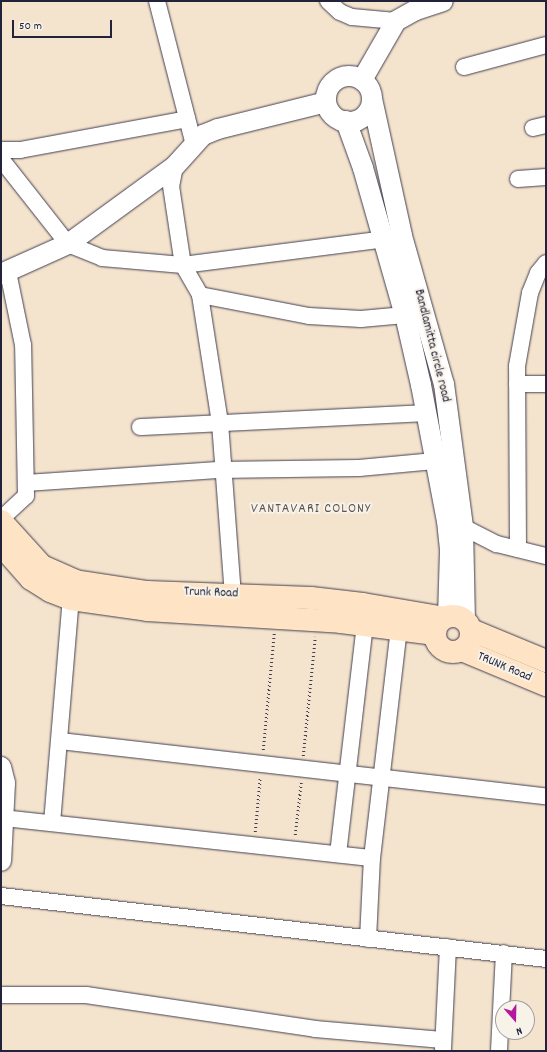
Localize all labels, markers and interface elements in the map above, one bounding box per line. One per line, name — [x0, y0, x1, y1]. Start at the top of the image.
scale bar — [14, 12, 114, 38]
text: 50 m — [19, 18, 42, 35]
street label: Bandlamitta circle road — [409, 288, 453, 404]
district label: VANTAVARI COLONY — [251, 501, 371, 517]
street label: Trunk Road — [184, 585, 238, 603]
street label: TRUNK Road — [474, 650, 534, 686]
north arrow — [495, 1000, 535, 1040]
text: N — [513, 1022, 524, 1039]

